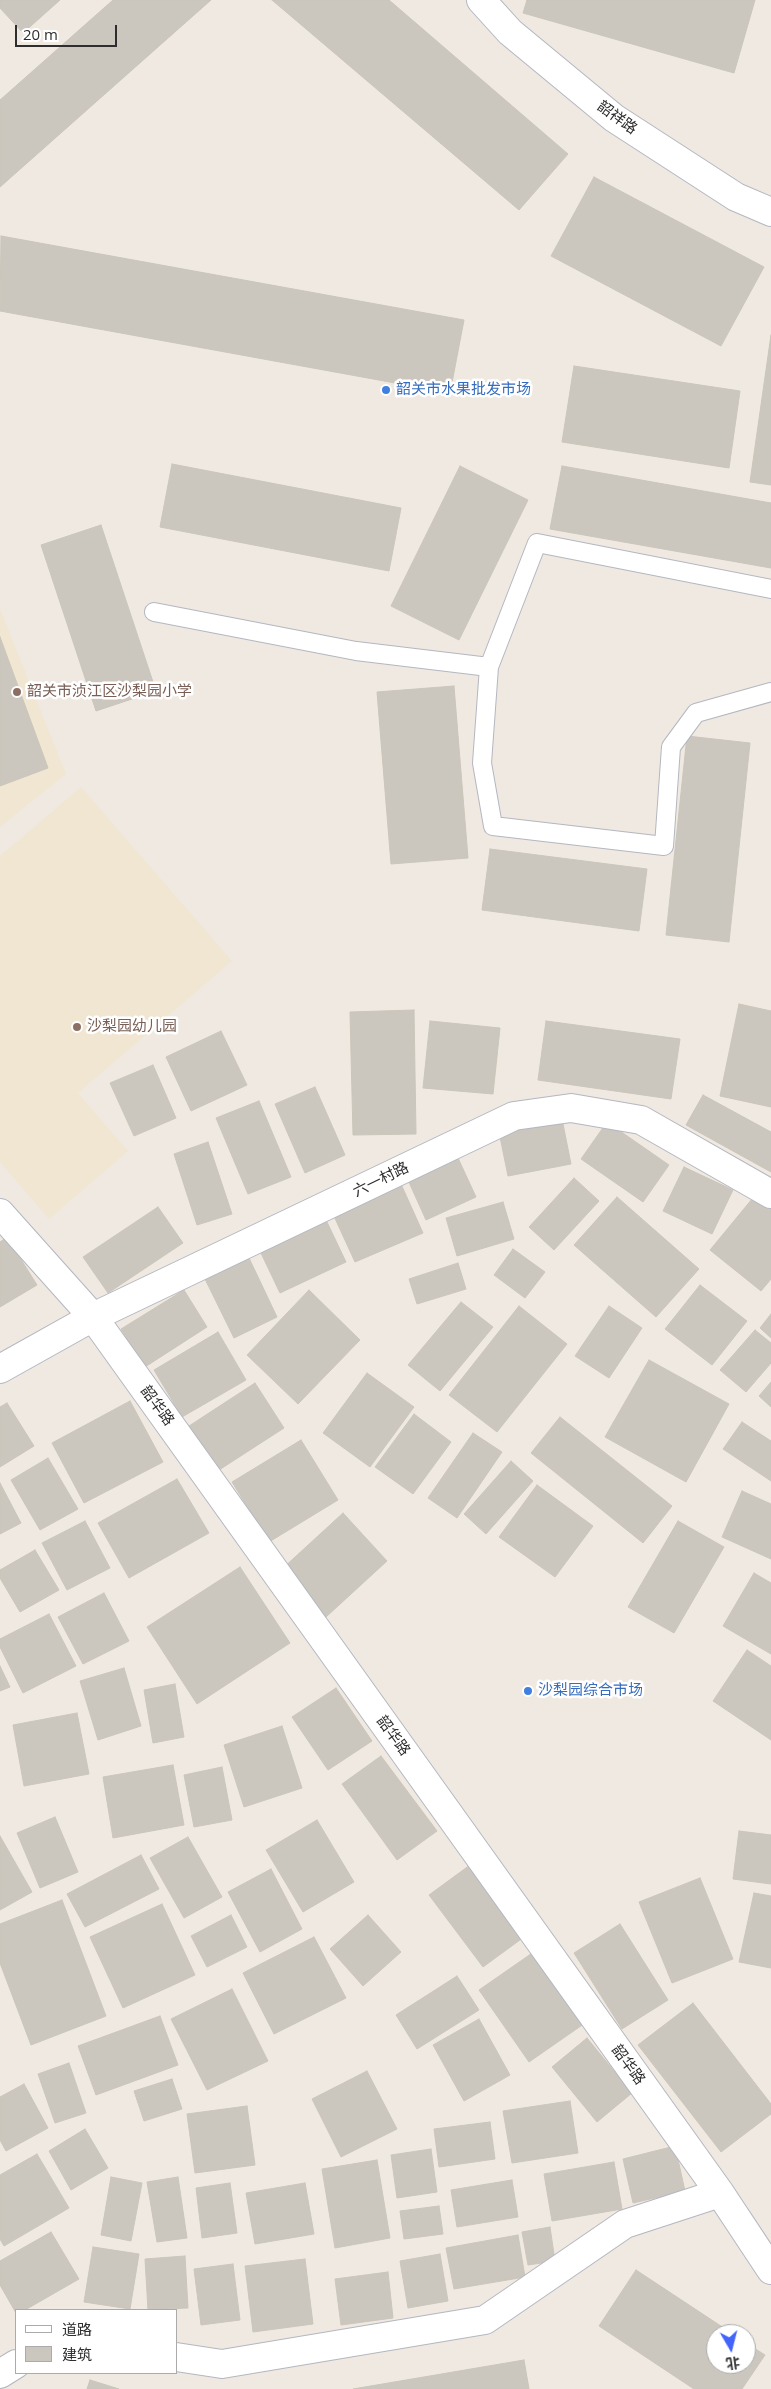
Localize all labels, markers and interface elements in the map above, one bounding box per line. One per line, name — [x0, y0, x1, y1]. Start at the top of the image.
scale bar — [18, 15, 120, 47]
text: 20 m — [23, 24, 58, 44]
street label: 韶祥路 — [594, 97, 640, 139]
place label: 韶关市水果批发市场 — [396, 381, 531, 399]
marker: 韶关市水果批发市场 — [380, 384, 392, 396]
place label: 韶关市浈江区沙梨园小学 — [27, 683, 192, 701]
marker: 韶关市浈江区沙梨园小学 — [11, 686, 23, 698]
place label: 沙梨园幼儿园 — [87, 1018, 177, 1036]
marker: 沙梨园幼儿园 — [71, 1021, 83, 1033]
street label: 六一村路 — [350, 1159, 412, 1201]
street label: 韶华路 — [136, 1383, 178, 1429]
place label: 沙梨园综合市场 — [538, 1682, 643, 1700]
marker: 沙梨园综合市场 — [522, 1685, 534, 1697]
street label: 韶华路 — [372, 1713, 414, 1759]
street label: 韶华路 — [607, 2042, 649, 2088]
legend — [15, 2309, 178, 2374]
text: 道路 — [62, 2319, 92, 2339]
north arrow — [706, 2324, 756, 2374]
text: 建筑 — [62, 2344, 92, 2364]
text: 北 — [725, 2353, 741, 2374]

